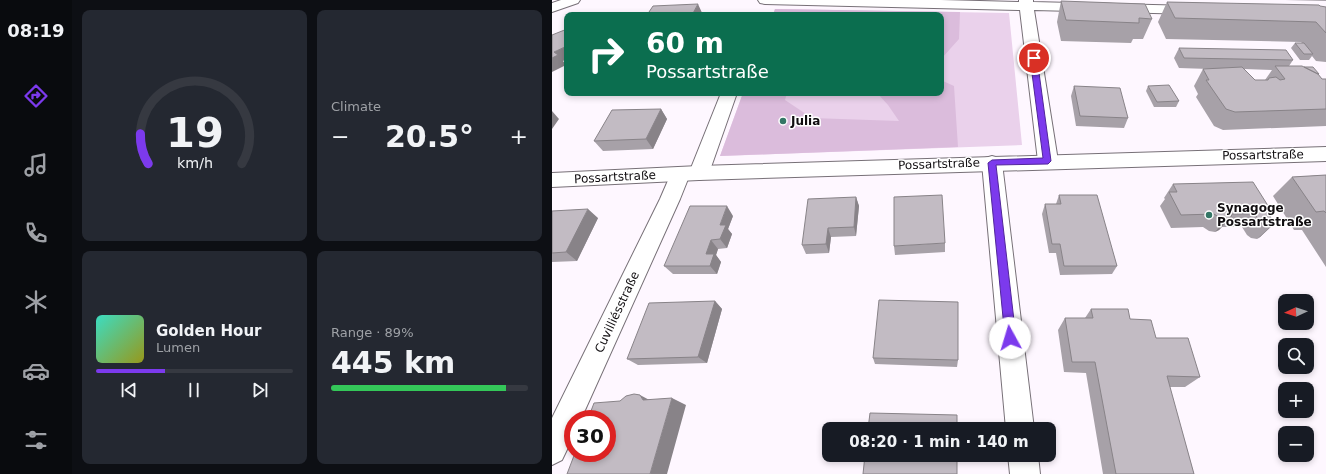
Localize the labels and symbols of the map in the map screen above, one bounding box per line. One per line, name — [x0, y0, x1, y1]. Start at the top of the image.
pin — [1017, 41, 1051, 75]
place label: Julia — [790, 114, 820, 128]
marker: Julia — [778, 116, 788, 126]
street label: Possartstraße — [1222, 147, 1304, 163]
street label: Possartstraße — [898, 156, 980, 172]
street label: Possartstraße — [574, 168, 656, 186]
place label: Synagoge Possartstraße — [1217, 201, 1312, 229]
marker: Synagoge Possartstraße — [1204, 210, 1214, 220]
street label: Cuvilliésstraße — [592, 269, 642, 355]
north arrow — [1278, 294, 1314, 330]
position arrow — [989, 317, 1031, 359]
speed limit sign: 30 — [564, 410, 616, 462]

